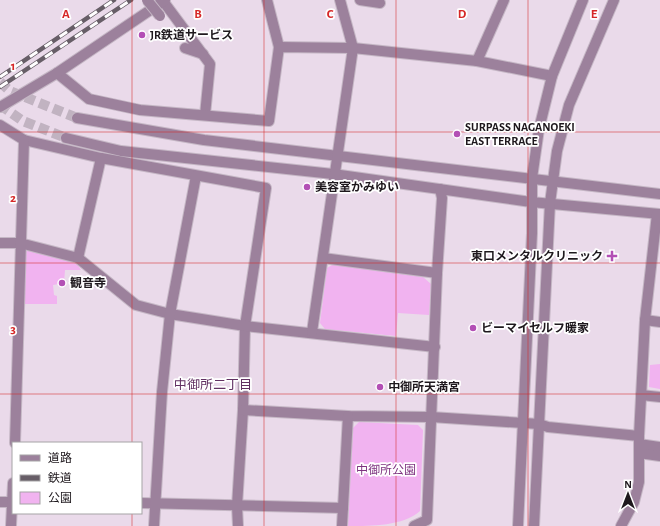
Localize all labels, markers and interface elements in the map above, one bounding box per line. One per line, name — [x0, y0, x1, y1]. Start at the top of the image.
text: A — [62, 8, 70, 21]
text: B — [194, 8, 202, 21]
text: C — [327, 8, 334, 21]
text: D — [458, 8, 467, 21]
text: E — [591, 8, 598, 21]
place label: JR鉄道サービス — [150, 28, 233, 41]
marker: JR鉄道サービス — [137, 30, 147, 40]
text: 1 — [11, 60, 15, 73]
place label: SURPASS NAGANOEKI EAST TERRACE — [465, 121, 575, 147]
marker: SURPASS NAGANOEKI EAST TERRACE — [452, 129, 462, 139]
place label: 美容室かみゆい — [315, 180, 399, 193]
marker: 美容室かみゆい — [302, 182, 312, 192]
text: 2 — [10, 192, 16, 205]
place label: 東口メンタルクリニック — [471, 249, 603, 262]
marker: 東口メンタルクリニック — [606, 250, 618, 262]
place label: 観音寺 — [70, 276, 106, 289]
marker: 観音寺 — [57, 278, 67, 288]
place label: ビーマイセルフ暖家 — [481, 321, 589, 334]
text: 3 — [10, 323, 16, 336]
marker: ビーマイセルフ暖家 — [468, 323, 478, 333]
district label: 中御所二丁目 — [174, 378, 252, 392]
place label: 中御所天満宮 — [388, 380, 460, 393]
marker: 中御所天満宮 — [375, 382, 385, 392]
legend — [12, 442, 142, 514]
text: 道路 — [48, 451, 72, 464]
park label: 中御所公園 — [356, 463, 416, 476]
text: 鉄道 — [48, 471, 72, 484]
north arrow — [608, 474, 648, 514]
text: N — [624, 479, 632, 490]
text: 公園 — [48, 492, 72, 504]

